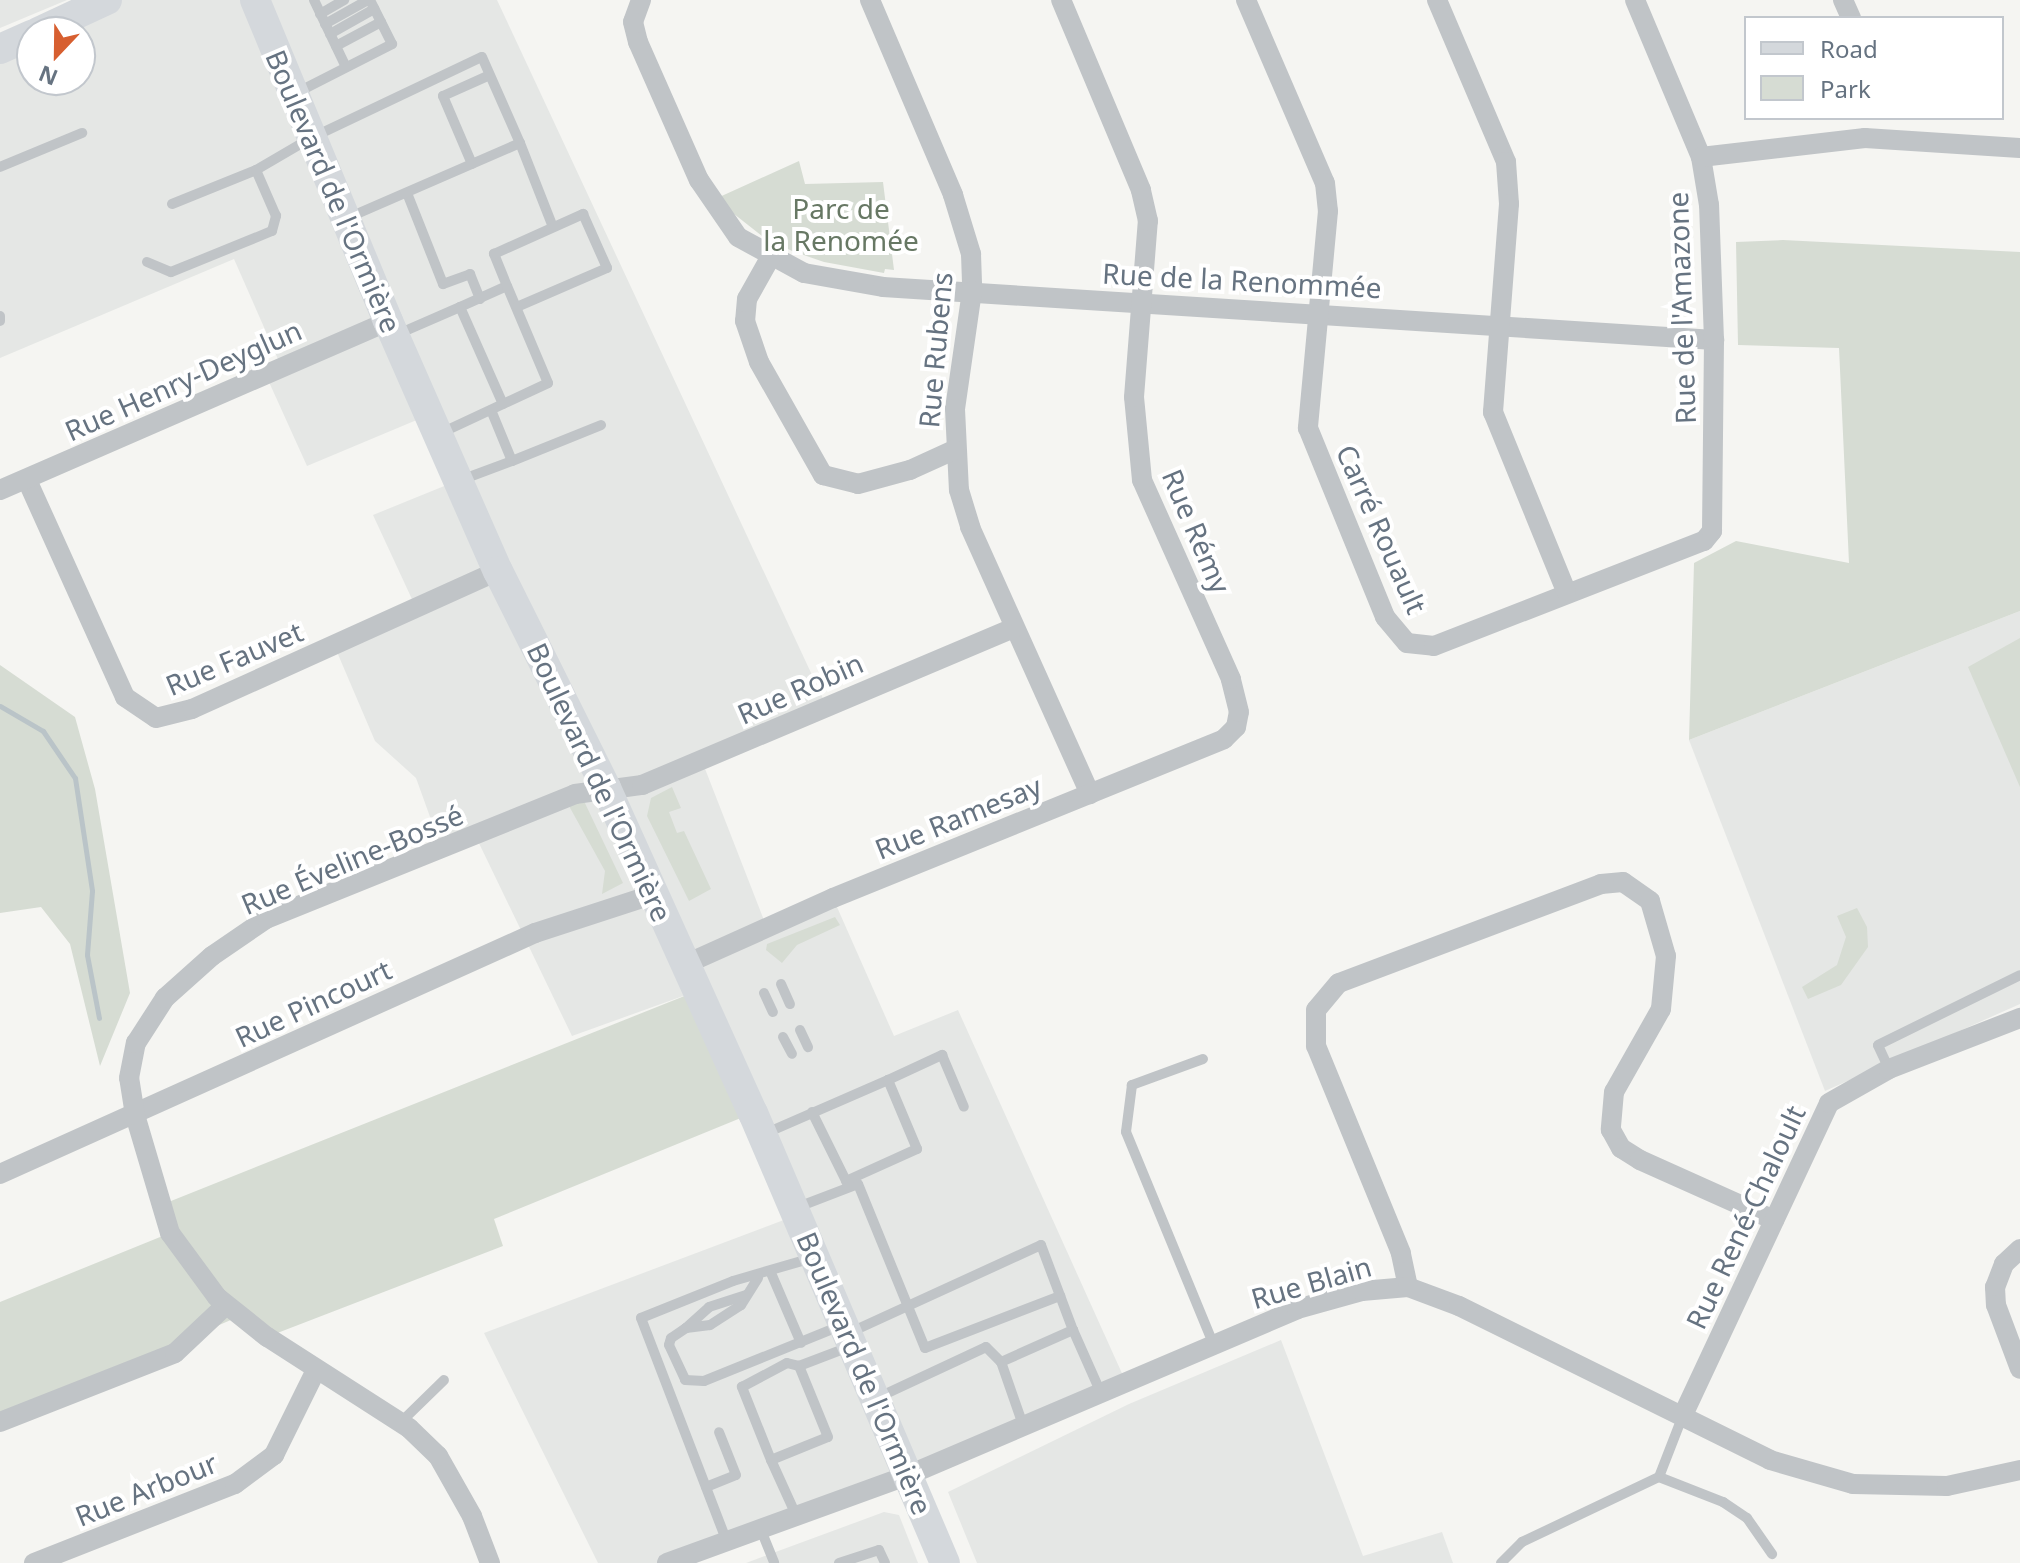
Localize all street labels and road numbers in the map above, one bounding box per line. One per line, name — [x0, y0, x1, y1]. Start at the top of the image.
street label: Boulevard de l'Ormière — [259, 45, 409, 337]
street label: Rue de l'Amazone — [1660, 191, 1702, 425]
street label: Rue de la Renommée — [1101, 256, 1383, 304]
street label: Rue Rubens — [911, 271, 959, 429]
street label: Rue Henry-Deyglun — [59, 313, 307, 447]
street label: Carré Rouault — [1330, 439, 1434, 619]
street label: Rue Rémy — [1156, 464, 1238, 598]
street label: Rue Fauvet — [160, 614, 308, 702]
street label: Boulevard de l'Ormière — [521, 637, 679, 927]
street label: Rue Robin — [732, 645, 868, 731]
street label: Rue Ramesay — [870, 768, 1046, 866]
street label: Rue Éveline-Bossé — [236, 797, 468, 921]
street label: Rue Pincourt — [229, 952, 397, 1054]
street label: Rue René-Chaloult — [1679, 1100, 1811, 1334]
street label: Boulevard de l'Ormière — [790, 1227, 940, 1519]
street label: Rue Blain — [1247, 1249, 1375, 1315]
street label: Rue Arbour — [70, 1445, 222, 1533]

